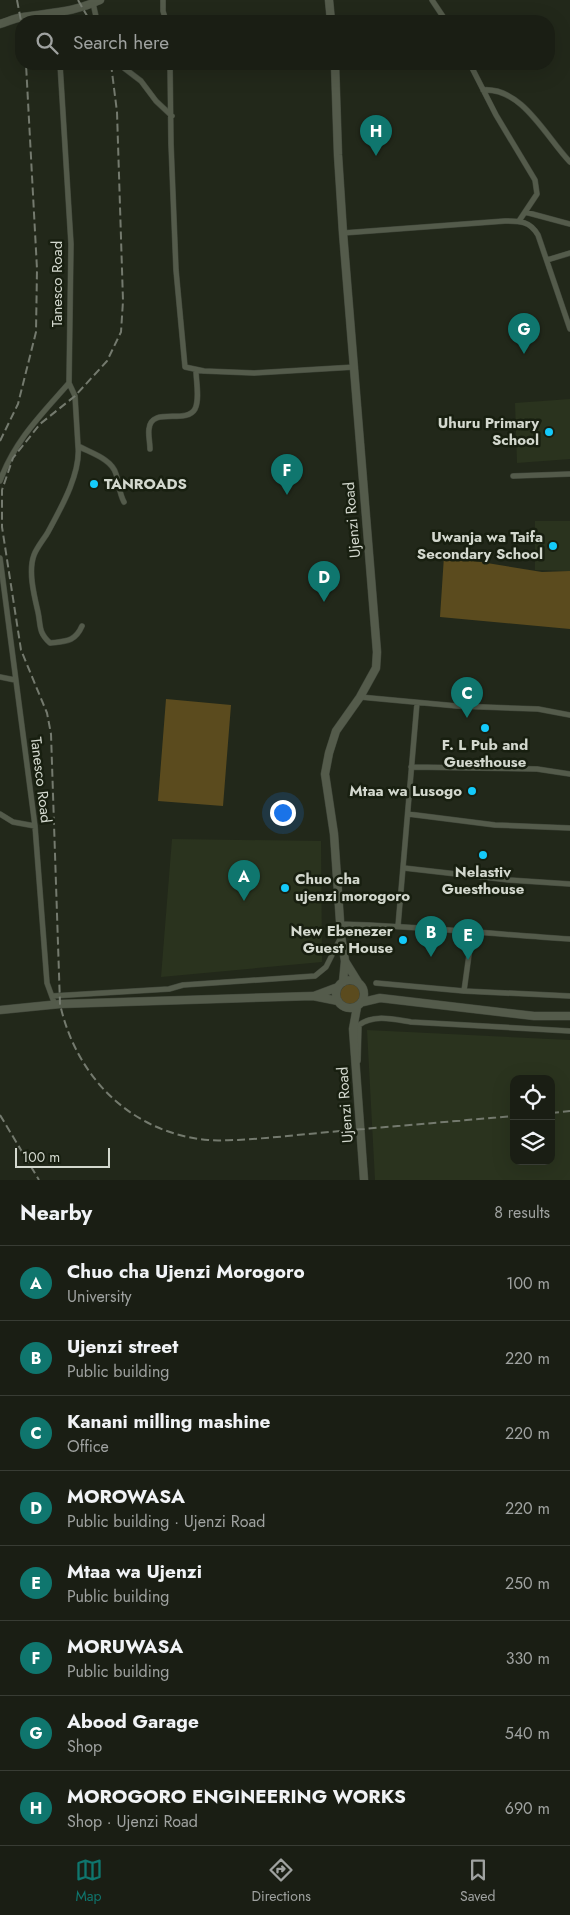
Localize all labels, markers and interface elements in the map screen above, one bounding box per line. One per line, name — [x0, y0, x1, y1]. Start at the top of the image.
search box — [15, 15, 555, 70]
icon: search — [33, 29, 61, 57]
text: Search here — [73, 29, 169, 56]
pin: H — [360, 115, 392, 156]
street label: Tanesco Road — [46, 241, 68, 327]
pin: G — [508, 313, 540, 354]
place label: Uhuru Primary School — [438, 412, 539, 451]
marker: Uhuru Primary School — [543, 426, 555, 438]
pin: F — [271, 454, 303, 495]
place label: TANROADS — [104, 473, 187, 495]
marker: TANROADS — [88, 478, 100, 490]
street label: Ujenzi Road — [338, 481, 366, 559]
place label: Uwanja wa Taifa Secondary School — [417, 526, 543, 565]
marker: Uwanja wa Taifa Secondary School — [547, 540, 559, 552]
pin: D — [308, 561, 340, 602]
pin: C — [451, 677, 483, 718]
marker: F. L Pub and Guesthouse — [479, 722, 491, 734]
place label: F. L Pub and Guesthouse — [442, 734, 528, 773]
street label: Tanesco Road — [25, 736, 57, 824]
place label: Mtaa wa Lusogo — [349, 780, 462, 802]
marker: Mtaa wa Lusogo — [466, 785, 478, 797]
your location — [270, 800, 296, 826]
marker: Nelastiv Guesthouse — [477, 849, 489, 861]
pin: A — [228, 860, 260, 901]
place label: Nelastiv Guesthouse — [442, 861, 525, 900]
place label: Chuo cha ujenzi morogoro — [295, 868, 410, 907]
marker: Chuo cha ujenzi morogoro — [279, 882, 291, 894]
pin: B — [415, 916, 447, 957]
pin: E — [452, 919, 484, 960]
place label: New Ebenezer Guest House — [291, 920, 394, 959]
marker: New Ebenezer Guest House — [397, 934, 409, 946]
street label: Ujenzi Road — [331, 1066, 359, 1144]
map controls — [510, 1075, 555, 1165]
button: locate — [510, 1075, 555, 1120]
button: layers — [510, 1120, 555, 1165]
scale bar — [15, 1145, 110, 1168]
text: 100 m — [22, 1147, 60, 1167]
text: Nearby — [20, 1198, 92, 1228]
text: 8 results — [494, 1201, 550, 1224]
text: Chuo cha Ujenzi Morogoro — [67, 1258, 305, 1285]
text: A — [30, 1272, 42, 1295]
text: 100 m — [506, 1272, 550, 1295]
text: University — [67, 1285, 132, 1308]
text: Ujenzi street — [67, 1333, 178, 1360]
text: B — [31, 1347, 41, 1370]
text: 220 m — [505, 1347, 550, 1370]
text: Public building — [67, 1360, 169, 1383]
text: Kanani milling mashine — [67, 1408, 270, 1435]
text: C — [30, 1422, 42, 1445]
text: 220 m — [505, 1422, 550, 1445]
text: Office — [67, 1435, 109, 1458]
text: MOROWASA — [67, 1483, 185, 1510]
text: D — [30, 1497, 42, 1520]
text: 220 m — [505, 1497, 550, 1520]
text: Public building · Ujenzi Road — [67, 1510, 265, 1533]
text: Mtaa wa Ujenzi — [67, 1558, 202, 1585]
text: E — [31, 1572, 41, 1595]
text: 250 m — [505, 1572, 550, 1595]
text: Public building — [67, 1585, 169, 1608]
text: MORUWASA — [67, 1633, 183, 1660]
text: F — [32, 1647, 40, 1670]
text: 330 m — [506, 1647, 550, 1670]
text: Public building — [67, 1660, 169, 1683]
text: Abood Garage — [67, 1708, 199, 1735]
text: G — [29, 1722, 43, 1745]
text: 540 m — [505, 1722, 550, 1745]
text: Shop — [67, 1735, 102, 1758]
text: MOROGORO ENGINEERING WORKS — [67, 1783, 406, 1810]
text: H — [30, 1797, 42, 1820]
text: 690 m — [505, 1797, 550, 1820]
text: Shop · Ujenzi Road — [67, 1810, 198, 1833]
tab: Map — [75, 1856, 103, 1906]
tab: Directions — [252, 1856, 311, 1906]
tab: Saved — [460, 1856, 495, 1906]

